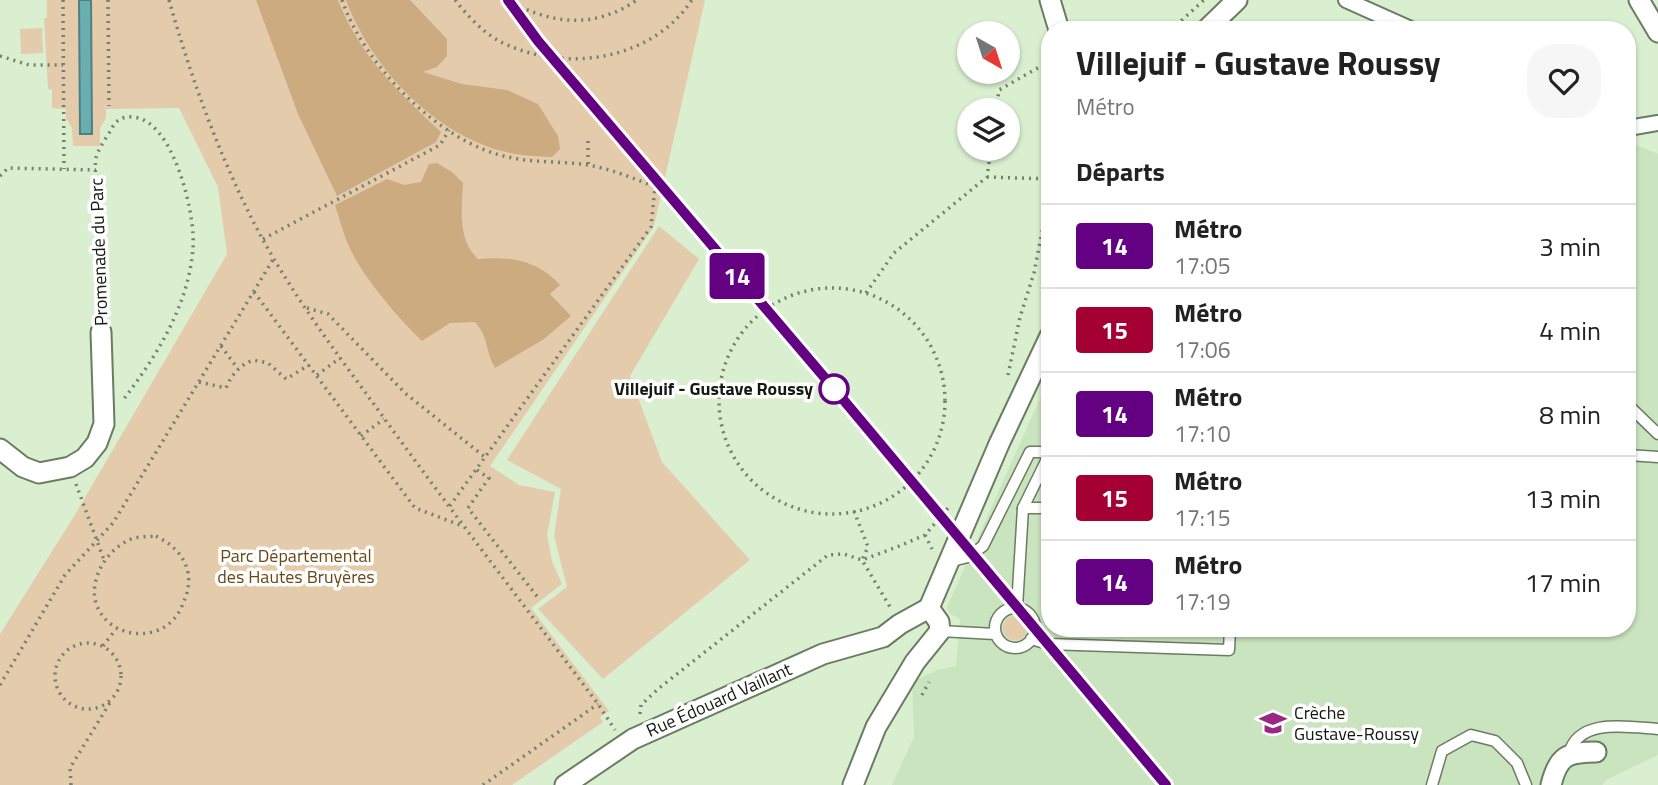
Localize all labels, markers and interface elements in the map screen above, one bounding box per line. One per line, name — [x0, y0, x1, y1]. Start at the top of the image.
north arrow — [957, 21, 1020, 84]
map controls — [957, 21, 1020, 161]
text: Villejuif - Gustave Roussy — [1076, 38, 1441, 88]
button: heart — [1527, 44, 1601, 118]
text: Métro — [1076, 89, 1135, 124]
button: layers — [957, 98, 1020, 161]
text: Départs — [1076, 152, 1165, 191]
street label: Promenade du Parc — [82, 177, 115, 327]
text: Métro — [1174, 209, 1242, 248]
text: 3 min — [1539, 227, 1601, 266]
text: 14 — [1101, 228, 1128, 264]
text: 17:05 — [1174, 248, 1231, 283]
line badge: 14 — [706, 253, 768, 299]
text: 14 — [724, 258, 750, 294]
text: Métro — [1174, 293, 1242, 332]
text: 4 min — [1539, 311, 1601, 350]
text: 15 — [1101, 312, 1128, 348]
text: 17:06 — [1174, 332, 1231, 367]
marker: Villejuif - Gustave Roussy — [819, 374, 849, 404]
place label: Villejuif - Gustave Roussy — [614, 375, 813, 402]
text: Métro — [1174, 377, 1242, 416]
text: 8 min — [1539, 395, 1601, 434]
text: 14 — [1101, 396, 1128, 432]
text: 17:10 — [1174, 416, 1231, 451]
text: Métro — [1174, 461, 1242, 500]
text: 13 min — [1525, 479, 1601, 518]
text: 15 — [1101, 480, 1128, 516]
text: 17:15 — [1174, 500, 1231, 535]
park label: Parc Départemental des Hautes Bruyères — [217, 542, 375, 590]
text: Métro — [1174, 545, 1242, 584]
text: 17 min — [1525, 563, 1601, 602]
text: 14 — [1101, 564, 1128, 600]
text: 17:19 — [1174, 584, 1231, 619]
street label: Rue Édouard Vaillant — [642, 655, 796, 744]
place label: Crèche Gustave-Roussy — [1294, 699, 1419, 747]
school or university icon: Crèche Gustave-Roussy — [1258, 708, 1288, 738]

